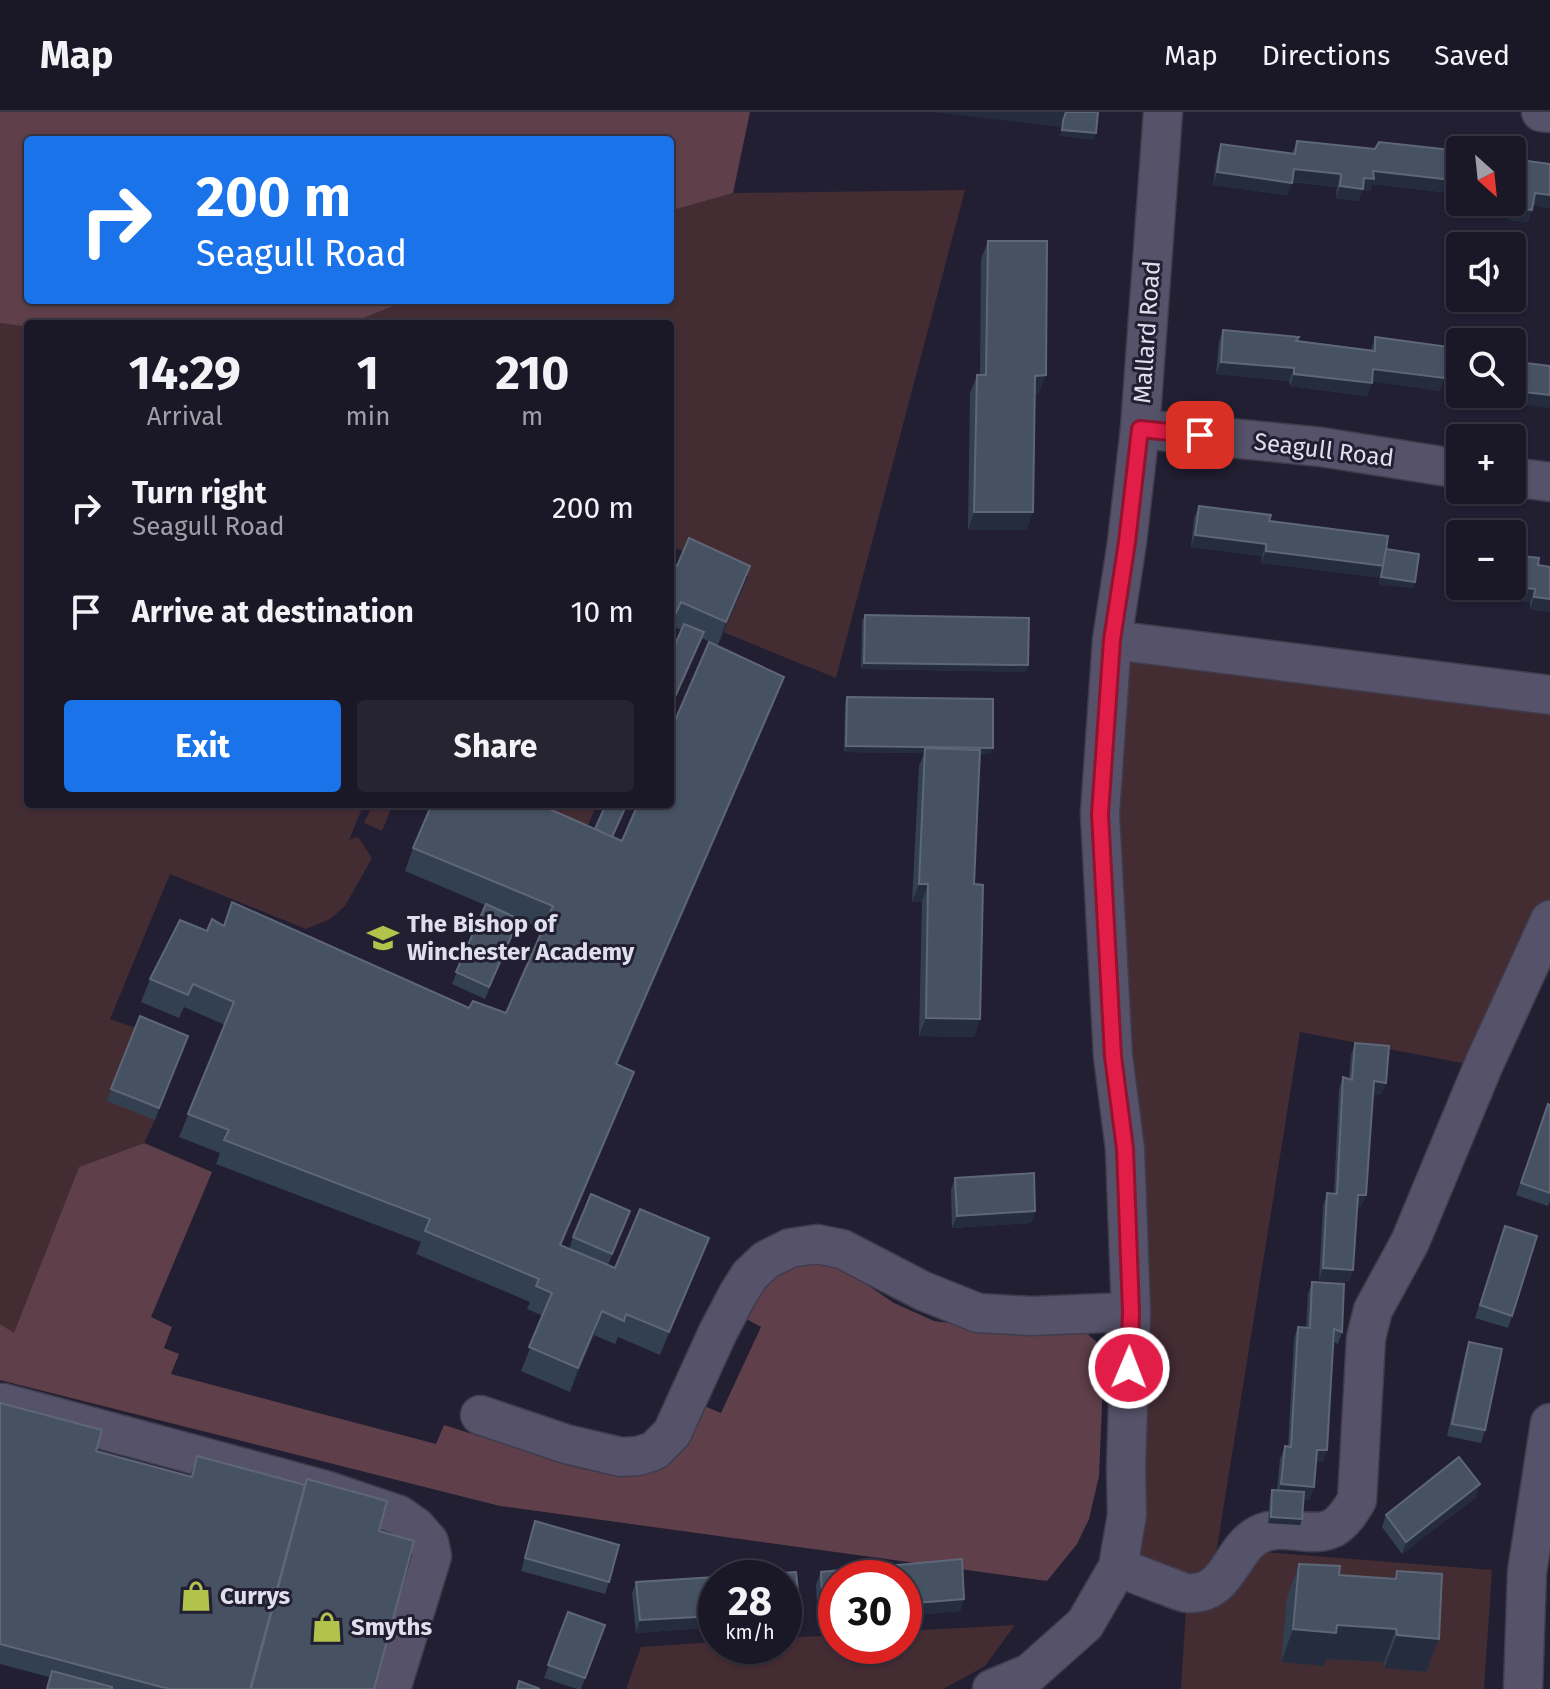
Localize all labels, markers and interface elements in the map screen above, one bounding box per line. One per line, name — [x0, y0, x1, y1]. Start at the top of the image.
text: Map — [40, 32, 113, 78]
text: Map — [1164, 39, 1218, 72]
text: Directions — [1262, 39, 1390, 72]
text: Saved — [1434, 39, 1510, 72]
north arrow — [1446, 136, 1526, 216]
map controls — [1446, 136, 1526, 600]
text: 200 m — [196, 164, 351, 231]
icon: right — [64, 168, 168, 272]
text: Seagull Road — [196, 232, 407, 276]
button: sound — [1446, 232, 1526, 312]
street label: Mallard Road — [1128, 260, 1166, 404]
button: search — [1446, 328, 1526, 408]
text: 14:29 — [129, 344, 241, 402]
text: 1 — [357, 344, 379, 402]
text: 210 — [495, 344, 569, 402]
text: Arrival — [147, 401, 223, 432]
text: min — [346, 401, 390, 432]
text: m — [521, 401, 543, 432]
pin — [1166, 401, 1234, 469]
icon: arrive — [1178, 413, 1222, 457]
button: + — [1446, 424, 1526, 504]
street label: Seagull Road — [1252, 428, 1396, 472]
text: Turn right — [132, 475, 267, 511]
icon: right — [64, 486, 108, 530]
text: 200 m — [552, 490, 634, 526]
text: Seagull Road — [132, 511, 284, 542]
button: − — [1446, 520, 1526, 600]
icon: arrive — [64, 590, 108, 634]
text: Arrive at destination — [132, 594, 414, 630]
text: 10 m — [571, 594, 634, 630]
button: Exit — [64, 700, 341, 792]
button: Share — [357, 700, 634, 792]
place label: The Bishop of Winchester Academy — [407, 910, 635, 966]
school or university icon: The Bishop of Winchester Academy — [366, 921, 400, 955]
position arrow — [1087, 1326, 1171, 1410]
speed limit sign: 30 — [818, 1560, 922, 1664]
text: 28 — [728, 1578, 772, 1626]
shop icon: Currys — [179, 1579, 213, 1613]
place label: Currys — [220, 1582, 291, 1610]
shop icon: Smyths — [310, 1610, 344, 1644]
place label: Smyths — [351, 1613, 432, 1641]
text: km/h — [725, 1620, 775, 1644]

